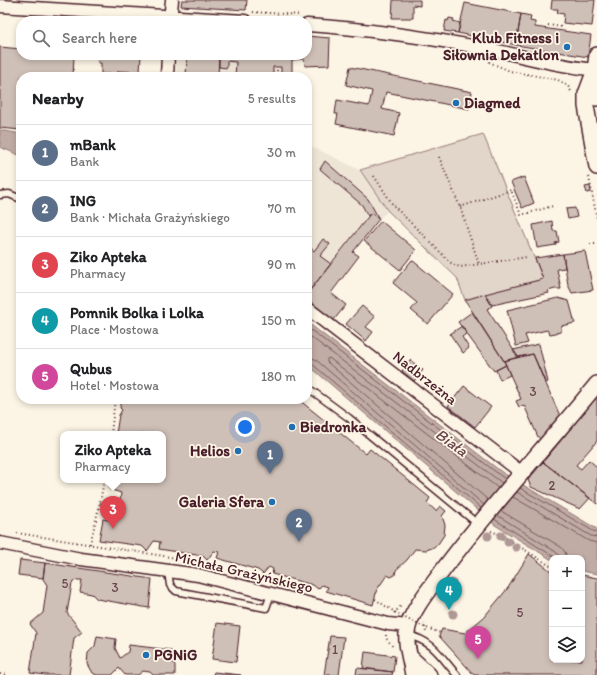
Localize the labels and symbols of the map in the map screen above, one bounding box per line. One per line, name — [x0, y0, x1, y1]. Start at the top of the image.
place label: Klub Fitness i Siłownia Dekatlon — [443, 29, 559, 64]
marker: Klub Fitness i Siłownia Dekatlon — [562, 42, 572, 52]
place label: Diagmed — [464, 94, 521, 113]
marker: Diagmed — [451, 98, 461, 108]
street label: Nadbrzeżna — [389, 347, 461, 409]
house number: 3 — [529, 384, 537, 399]
your location — [235, 417, 255, 437]
place label: Biedronka — [300, 418, 366, 436]
marker: Biedronka — [287, 422, 297, 432]
water label: Biała — [432, 424, 472, 461]
pin: 1 — [257, 441, 283, 474]
place label: Helios — [190, 442, 230, 460]
marker: Helios — [233, 446, 243, 456]
house number: 2 — [549, 478, 556, 493]
place label: Galeria Sfera — [179, 493, 264, 511]
pin: 3 — [100, 496, 126, 529]
marker: Galeria Sfera — [267, 497, 277, 507]
pin: 2 — [286, 509, 312, 542]
street label: Michała Grażyńskiego — [173, 547, 315, 597]
house number: 5 — [62, 576, 69, 591]
pin: 4 — [436, 577, 462, 610]
house number: 3 — [111, 580, 119, 595]
house number: 5 — [517, 605, 524, 620]
pin: 5 — [465, 626, 491, 659]
house number: 1 — [332, 642, 338, 657]
place label: PGNiG — [154, 646, 197, 664]
marker: PGNiG — [141, 650, 151, 660]

